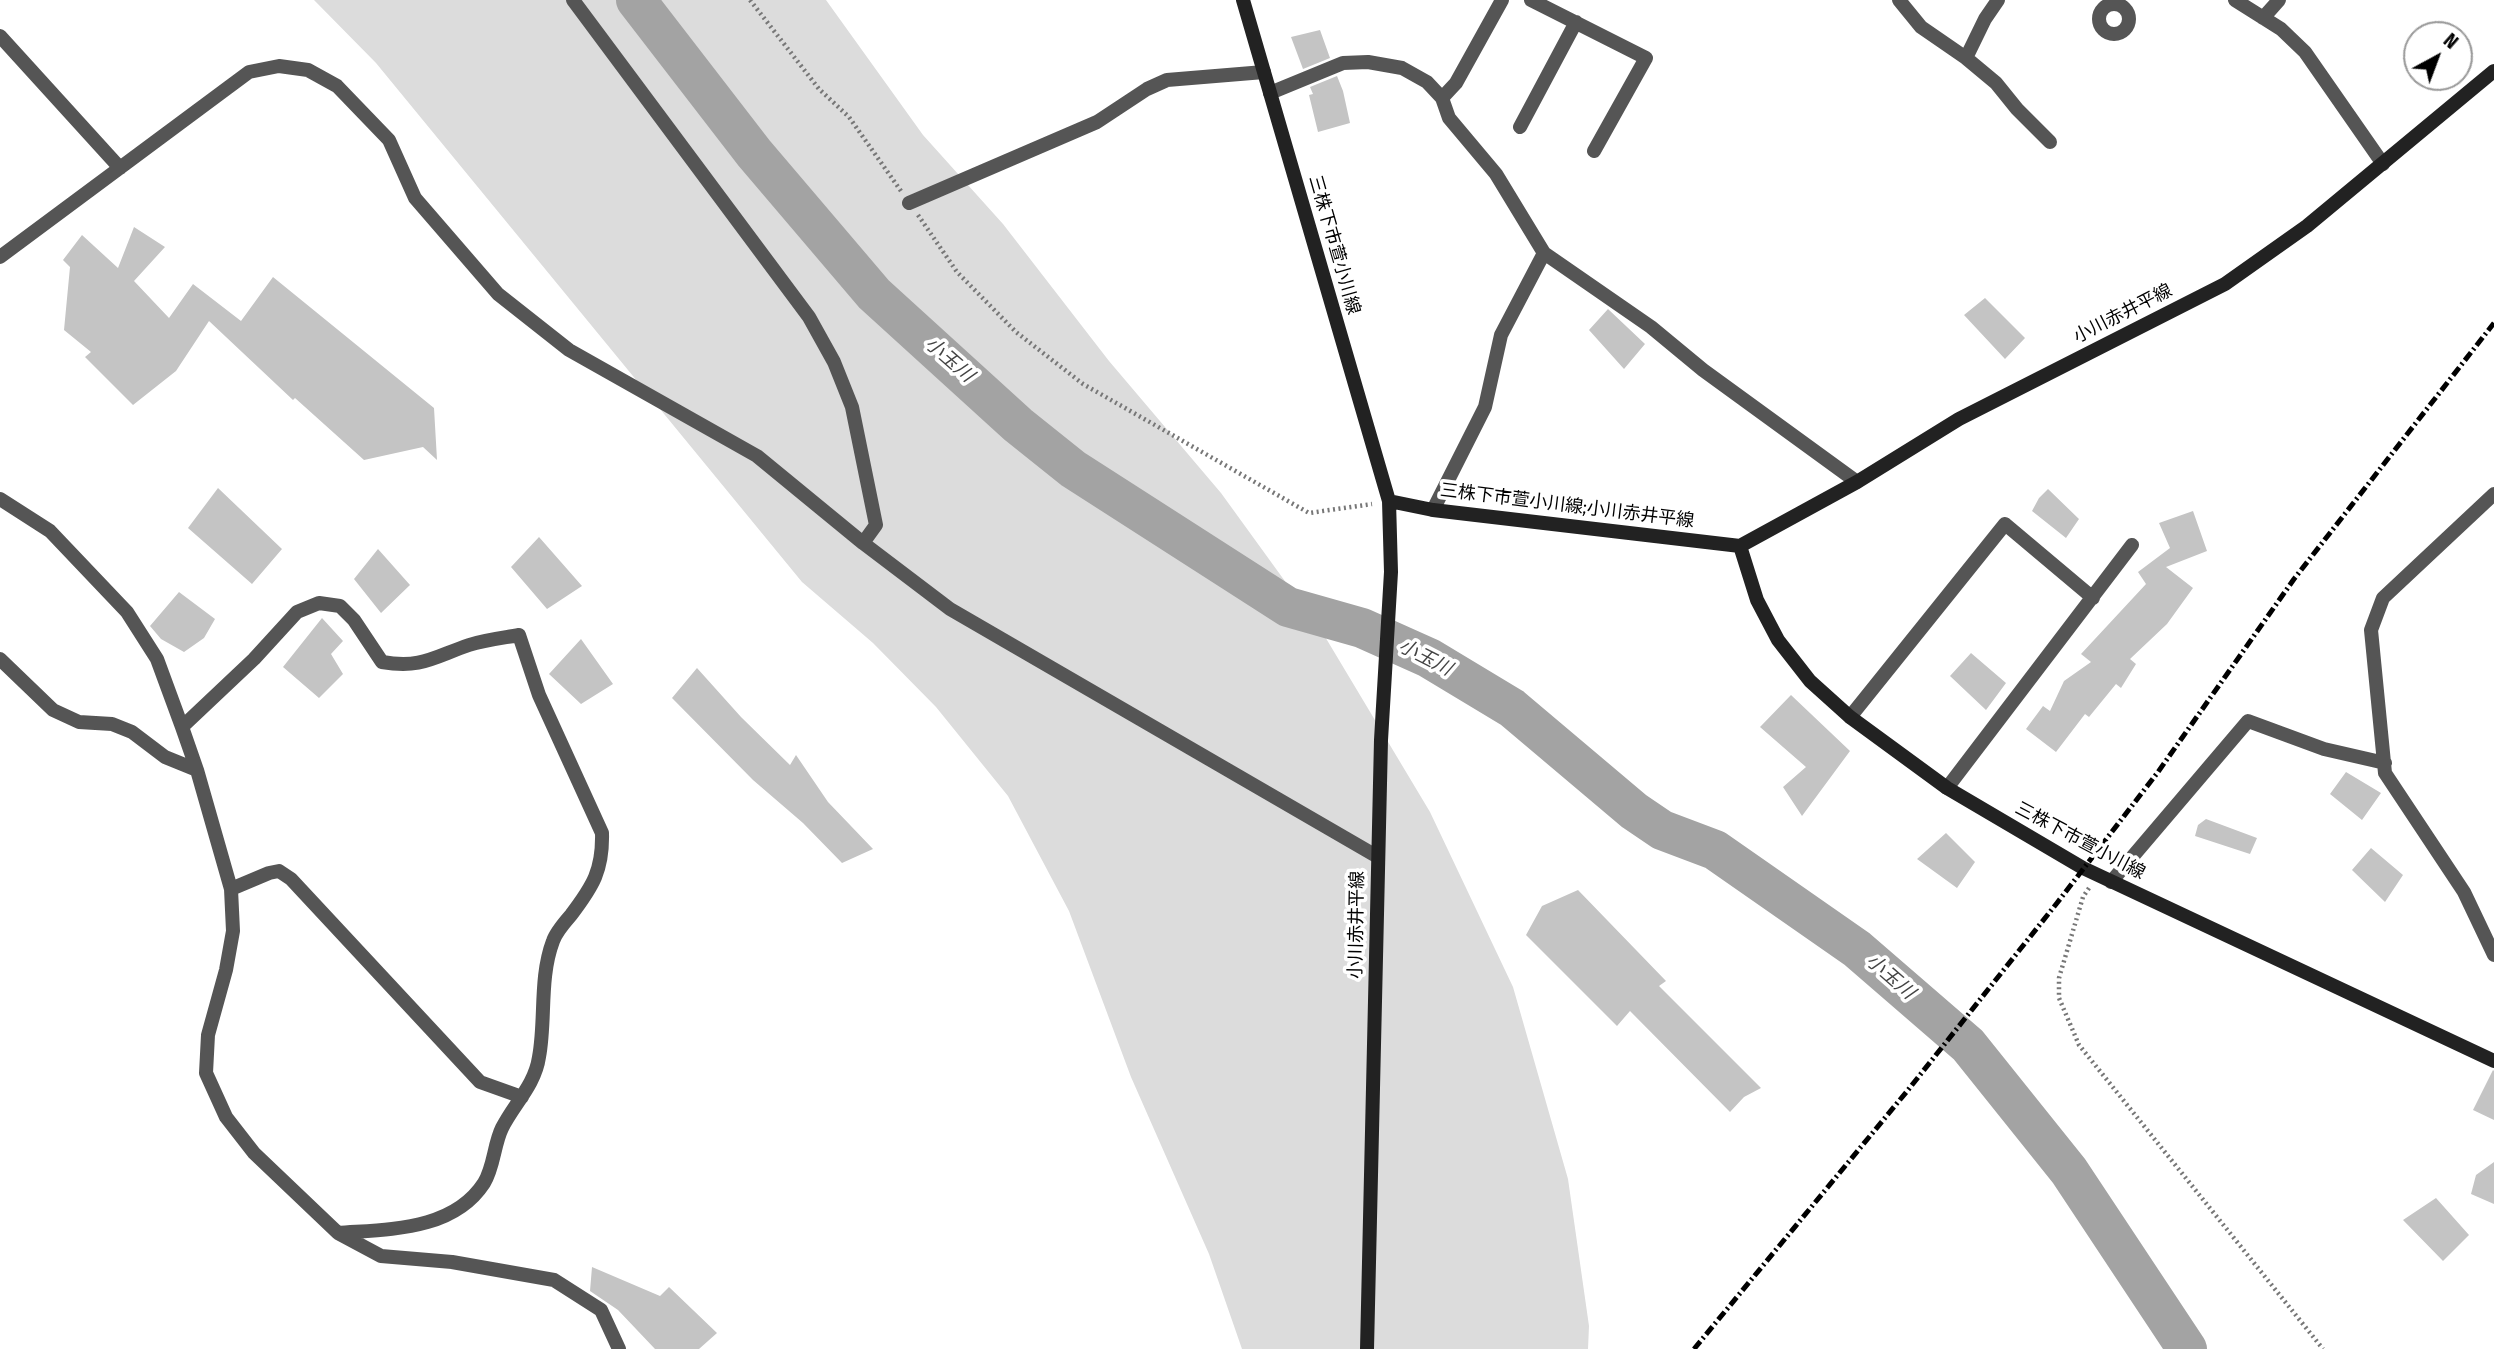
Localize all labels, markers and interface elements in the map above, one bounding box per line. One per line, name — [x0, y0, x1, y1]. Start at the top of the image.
north arrow — [2403, 21, 2473, 91]
text: N — [2439, 29, 2463, 54]
street label: 三株下市萱小川線 — [1304, 173, 1364, 317]
street label: 小川赤井平線 — [2070, 280, 2176, 348]
water label: 小玉川 — [920, 333, 978, 387]
street label: 三株下市萱小川線;小川赤井平線 — [1439, 480, 1695, 532]
water label: 小玉川 — [1394, 635, 1456, 681]
street label: 三株下市萱小川線 — [2011, 798, 2149, 884]
street label: 小川赤井平線 — [1345, 871, 1369, 979]
water label: 小玉川 — [1861, 950, 1919, 1004]

